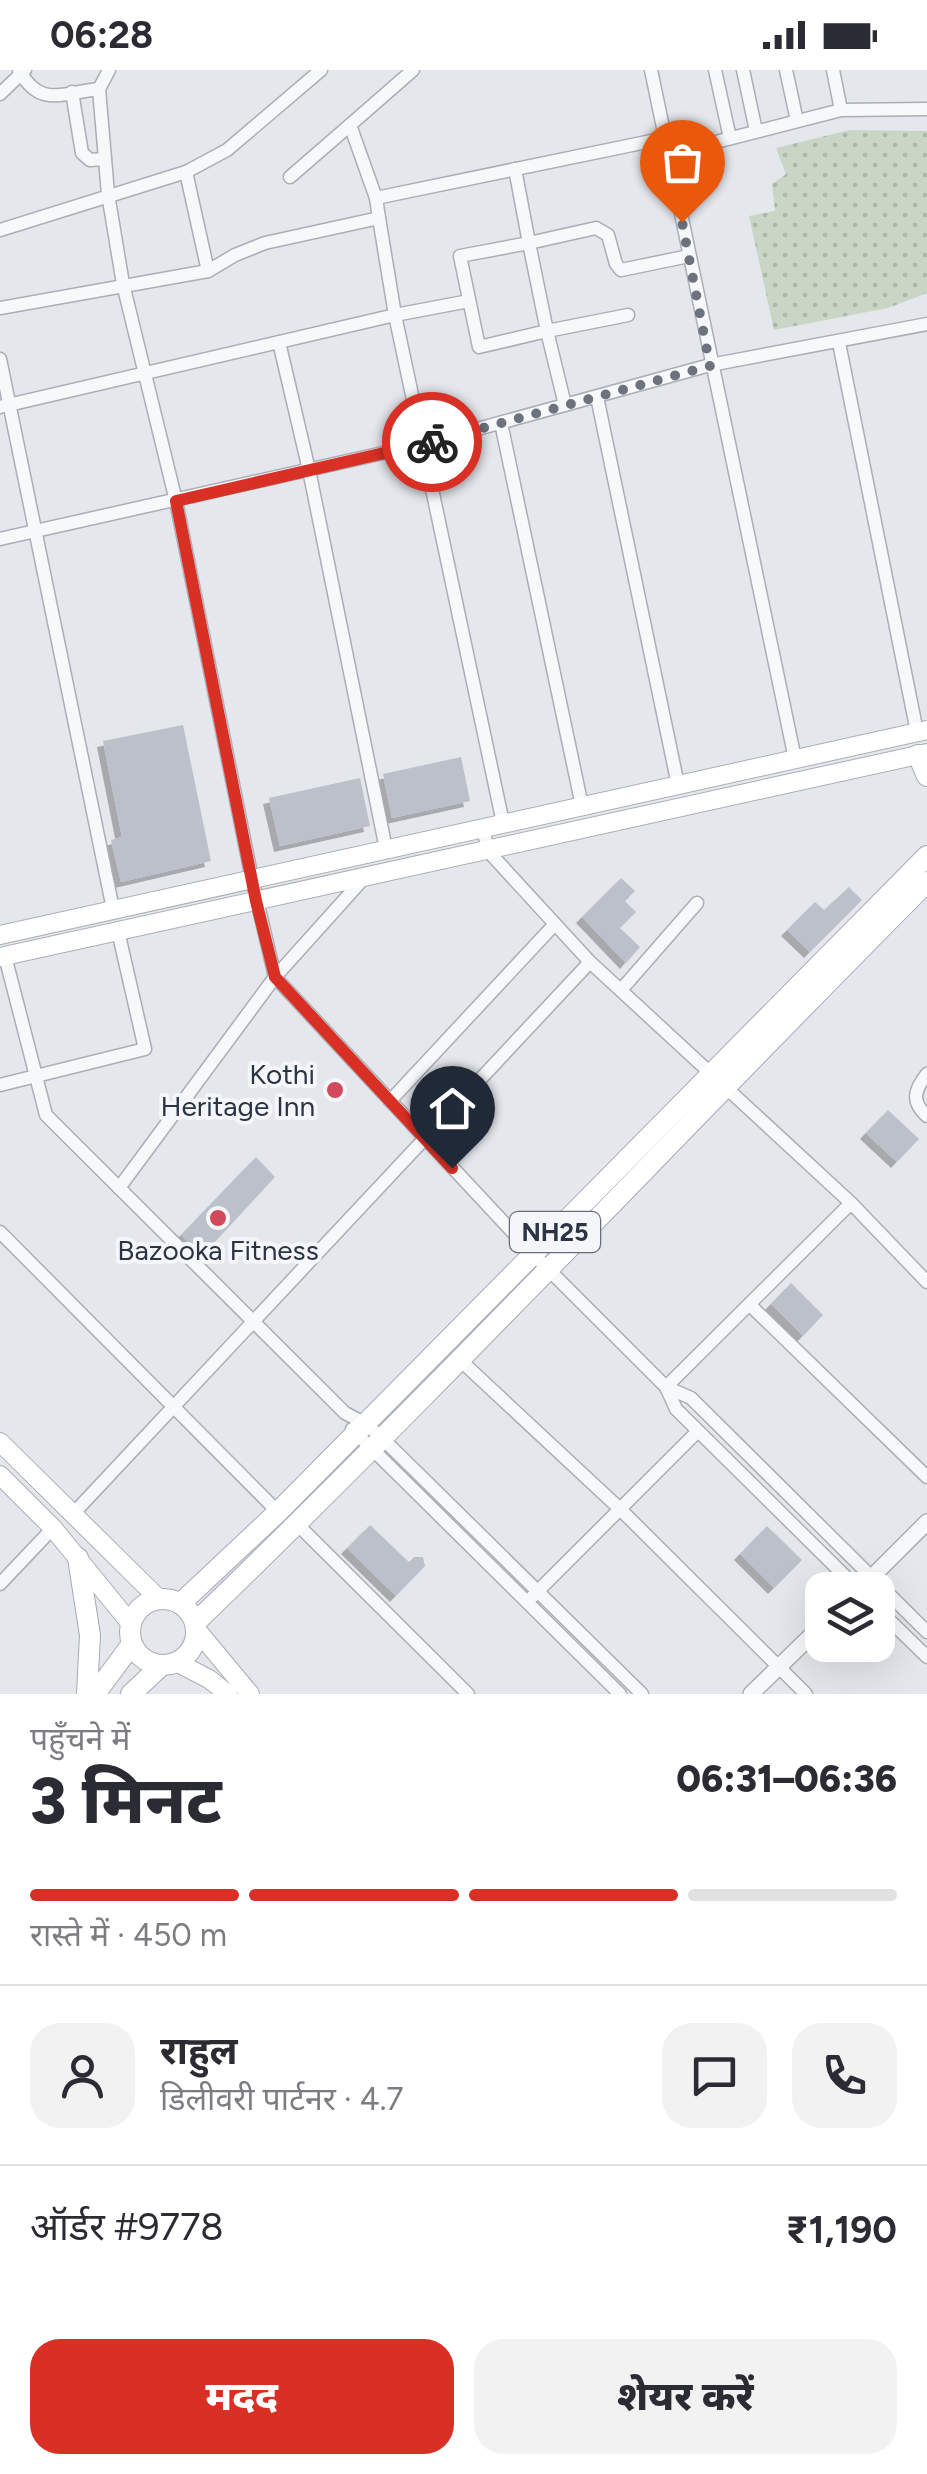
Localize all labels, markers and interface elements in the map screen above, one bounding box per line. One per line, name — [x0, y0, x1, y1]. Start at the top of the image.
text: 06:28 — [50, 12, 153, 58]
pin — [640, 120, 725, 223]
icon: bag — [655, 135, 710, 190]
courier — [382, 392, 482, 492]
icon: bike — [405, 415, 460, 470]
place label: Kothi Heritage Inn — [160, 1057, 315, 1123]
pin — [410, 1066, 495, 1169]
marker: Kothi Heritage Inn — [324, 1079, 346, 1101]
icon: home — [425, 1081, 480, 1136]
marker: Bazooka Fitness — [207, 1207, 229, 1229]
road number: NH25 — [510, 1212, 600, 1252]
place label: Bazooka Fitness — [117, 1233, 319, 1267]
map controls — [805, 1572, 895, 1662]
button: layers — [805, 1572, 895, 1662]
text: पहुँचने में — [30, 1720, 130, 1758]
text: 06:31–06:36 — [676, 1756, 897, 1802]
text: 3 मिनट — [30, 1761, 222, 1839]
text: रास्ते में · 450 m — [30, 1916, 227, 1954]
button: person — [30, 2023, 135, 2128]
button: chat — [662, 2023, 767, 2128]
button: phone — [792, 2023, 897, 2128]
text: राहुल — [160, 2028, 237, 2074]
text: डिलीवरी पार्टनर · 4.7 — [160, 2080, 404, 2118]
text: ऑर्डर #9778 — [30, 2204, 224, 2250]
text: ₹1,190 — [786, 2207, 897, 2253]
button: मदद — [30, 2339, 454, 2454]
button: शेयर करें — [474, 2339, 897, 2454]

